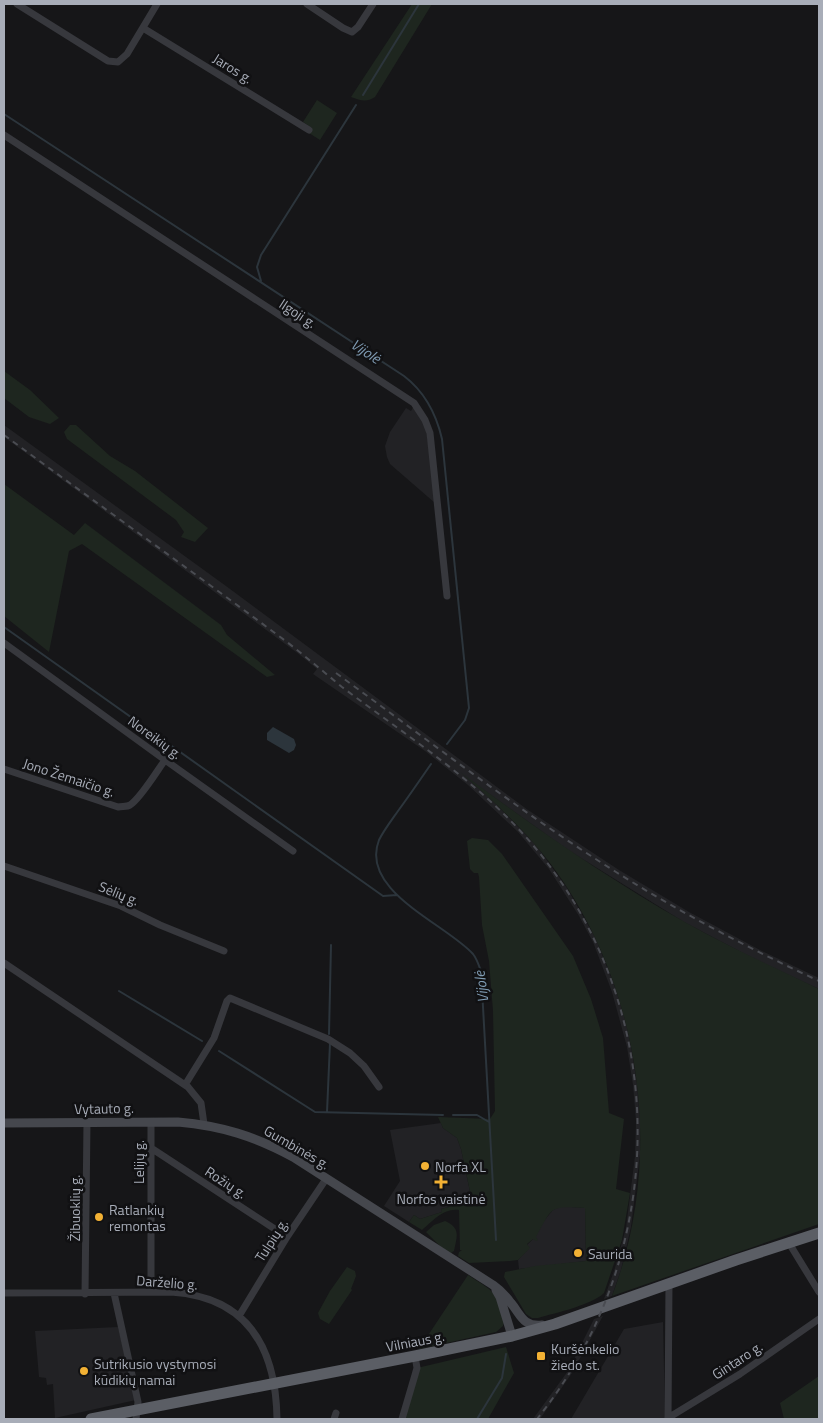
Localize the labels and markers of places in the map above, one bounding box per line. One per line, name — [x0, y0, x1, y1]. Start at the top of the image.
place label: Norfa XL — [435, 1156, 486, 1177]
marker: Norfa XL — [419, 1160, 431, 1172]
marker: Norfos vaistinė — [435, 1176, 447, 1188]
place label: Norfos vaistinė — [397, 1188, 485, 1209]
place label: Ratlankių remontas — [109, 1199, 166, 1236]
marker: Ratlankių remontas — [93, 1211, 105, 1223]
place label: Saurida — [588, 1243, 632, 1264]
marker: Saurida — [572, 1247, 584, 1259]
place label: Kuršėnkelio žiedo st. — [551, 1338, 619, 1375]
marker: Kuršėnkelio žiedo st. — [535, 1350, 547, 1362]
place label: Sutrikusio vystymosi kūdikių namai — [94, 1353, 216, 1390]
marker: Sutrikusio vystymosi kūdikių namai — [78, 1365, 90, 1377]

